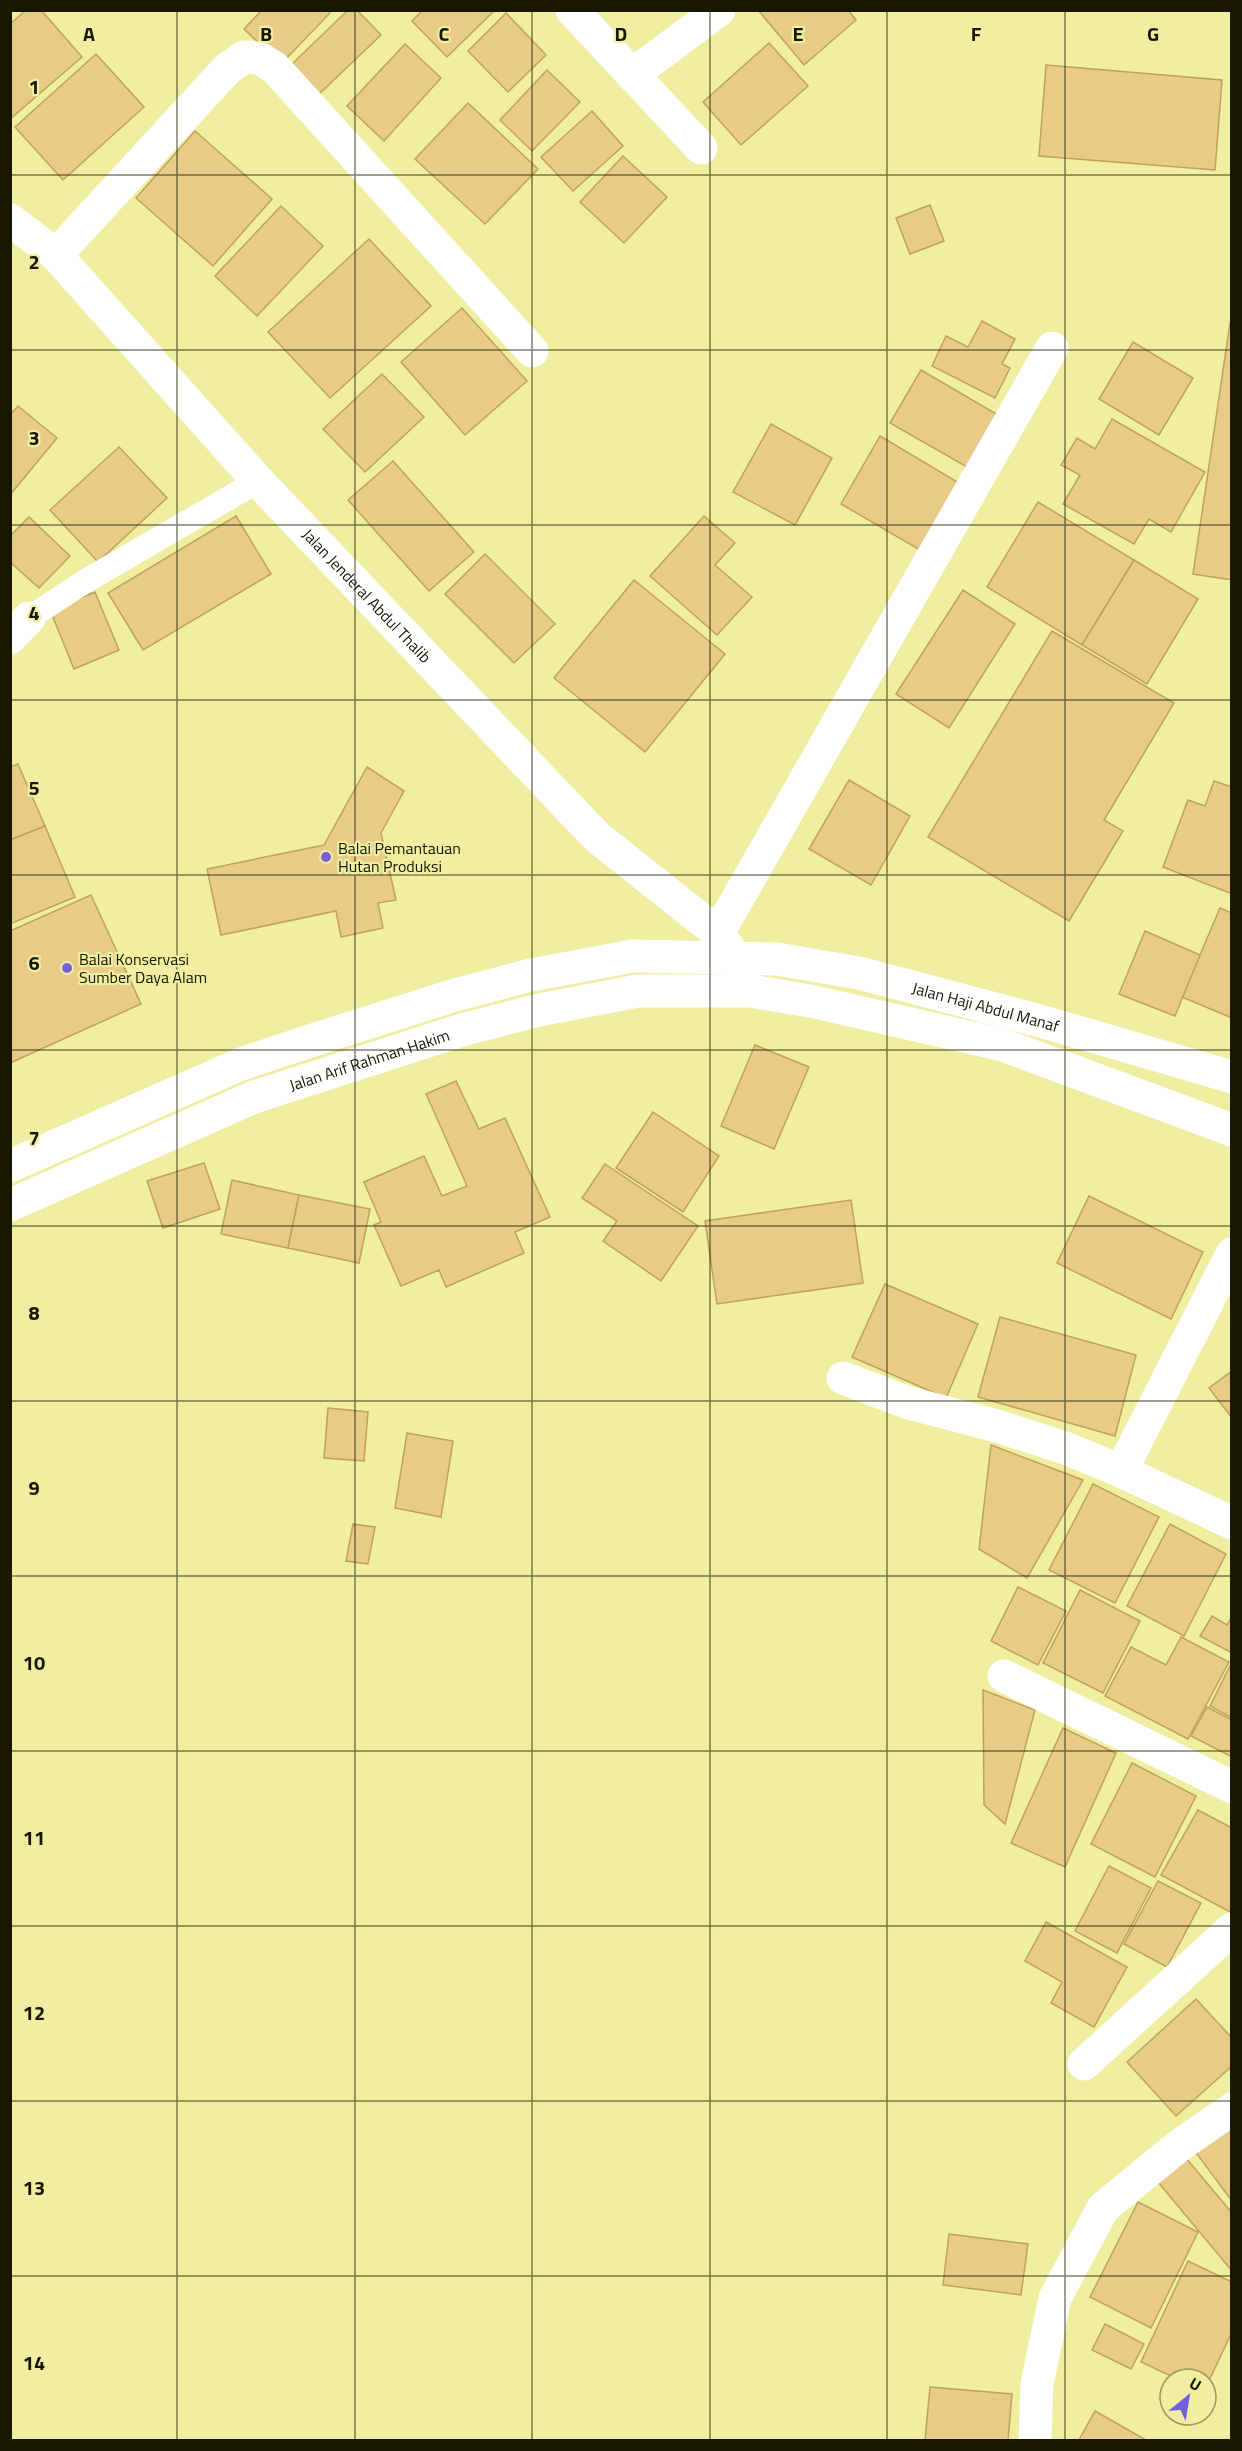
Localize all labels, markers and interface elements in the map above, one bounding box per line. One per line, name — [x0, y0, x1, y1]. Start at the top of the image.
text: A — [83, 18, 95, 49]
text: B — [260, 18, 272, 49]
text: C — [439, 18, 450, 49]
text: D — [615, 18, 627, 49]
text: E — [792, 18, 804, 49]
text: F — [971, 18, 982, 49]
text: G — [1147, 18, 1159, 49]
text: 1 — [28, 71, 40, 102]
text: 2 — [28, 246, 40, 277]
text: 3 — [28, 422, 40, 453]
street label: Jalan Jenderal Abdul Thalib — [297, 523, 437, 668]
text: 4 — [28, 597, 40, 628]
text: 5 — [28, 772, 40, 803]
place label: Balai Pemantauan Hutan Produksi — [338, 836, 461, 878]
marker: Balai Pemantauan Hutan Produksi — [319, 850, 333, 864]
text: 6 — [28, 947, 40, 978]
place label: Balai Konservasi Sumber Daya Alam — [79, 947, 207, 989]
marker: Balai Konservasi Sumber Daya Alam — [60, 961, 74, 975]
street label: Jalan Haji Abdul Manaf — [909, 976, 1063, 1038]
street label: Jalan Arif Rahman Hakim — [286, 1023, 453, 1097]
text: 7 — [28, 1122, 40, 1153]
text: 8 — [28, 1297, 40, 1328]
text: 9 — [28, 1472, 40, 1503]
text: 10 — [23, 1647, 45, 1678]
text: 11 — [23, 1822, 45, 1853]
text: 12 — [23, 1997, 45, 2028]
text: 13 — [23, 2172, 45, 2203]
text: 14 — [23, 2347, 45, 2378]
north arrow — [1158, 2367, 1218, 2427]
text: U — [1185, 2371, 1206, 2397]

